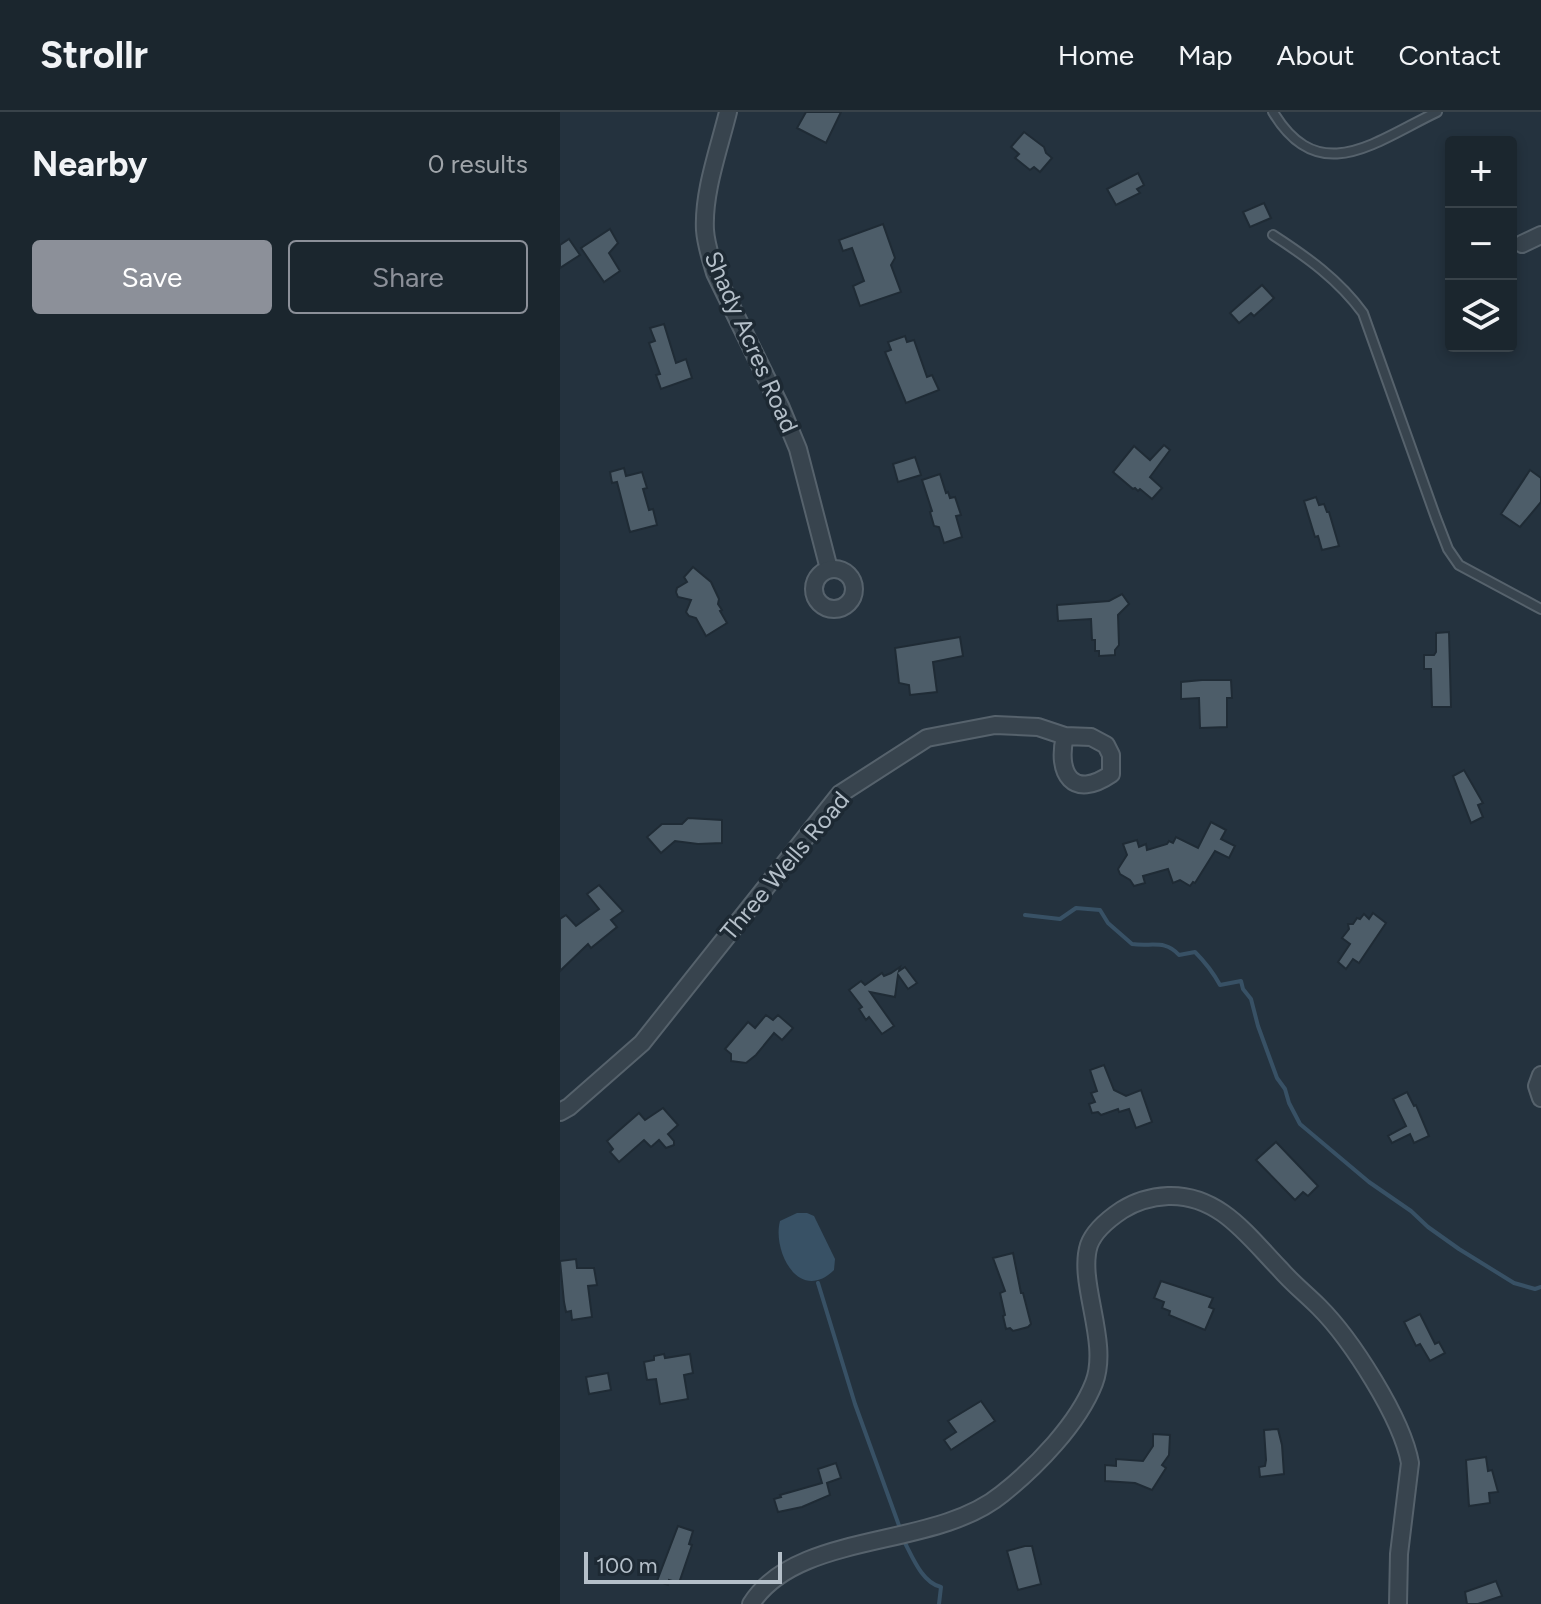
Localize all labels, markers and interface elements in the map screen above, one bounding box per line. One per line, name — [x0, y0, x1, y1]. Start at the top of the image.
text: Strollr — [40, 32, 148, 78]
text: Home — [1058, 38, 1134, 72]
text: Map — [1178, 38, 1233, 72]
text: About — [1277, 38, 1354, 72]
text: Contact — [1398, 38, 1501, 72]
map controls — [1445, 136, 1517, 352]
button: + — [1445, 136, 1517, 208]
text: Nearby — [32, 144, 147, 185]
text: 0 results — [428, 148, 528, 180]
button: − — [1445, 208, 1517, 280]
button: Save — [32, 240, 272, 314]
button: Share — [288, 240, 528, 314]
street label: Shady Acres Road — [698, 247, 804, 437]
button: layers — [1445, 280, 1517, 352]
street label: Three Wells Road — [714, 786, 855, 946]
scale bar — [584, 1548, 782, 1584]
text: 100 m — [596, 1552, 657, 1579]

